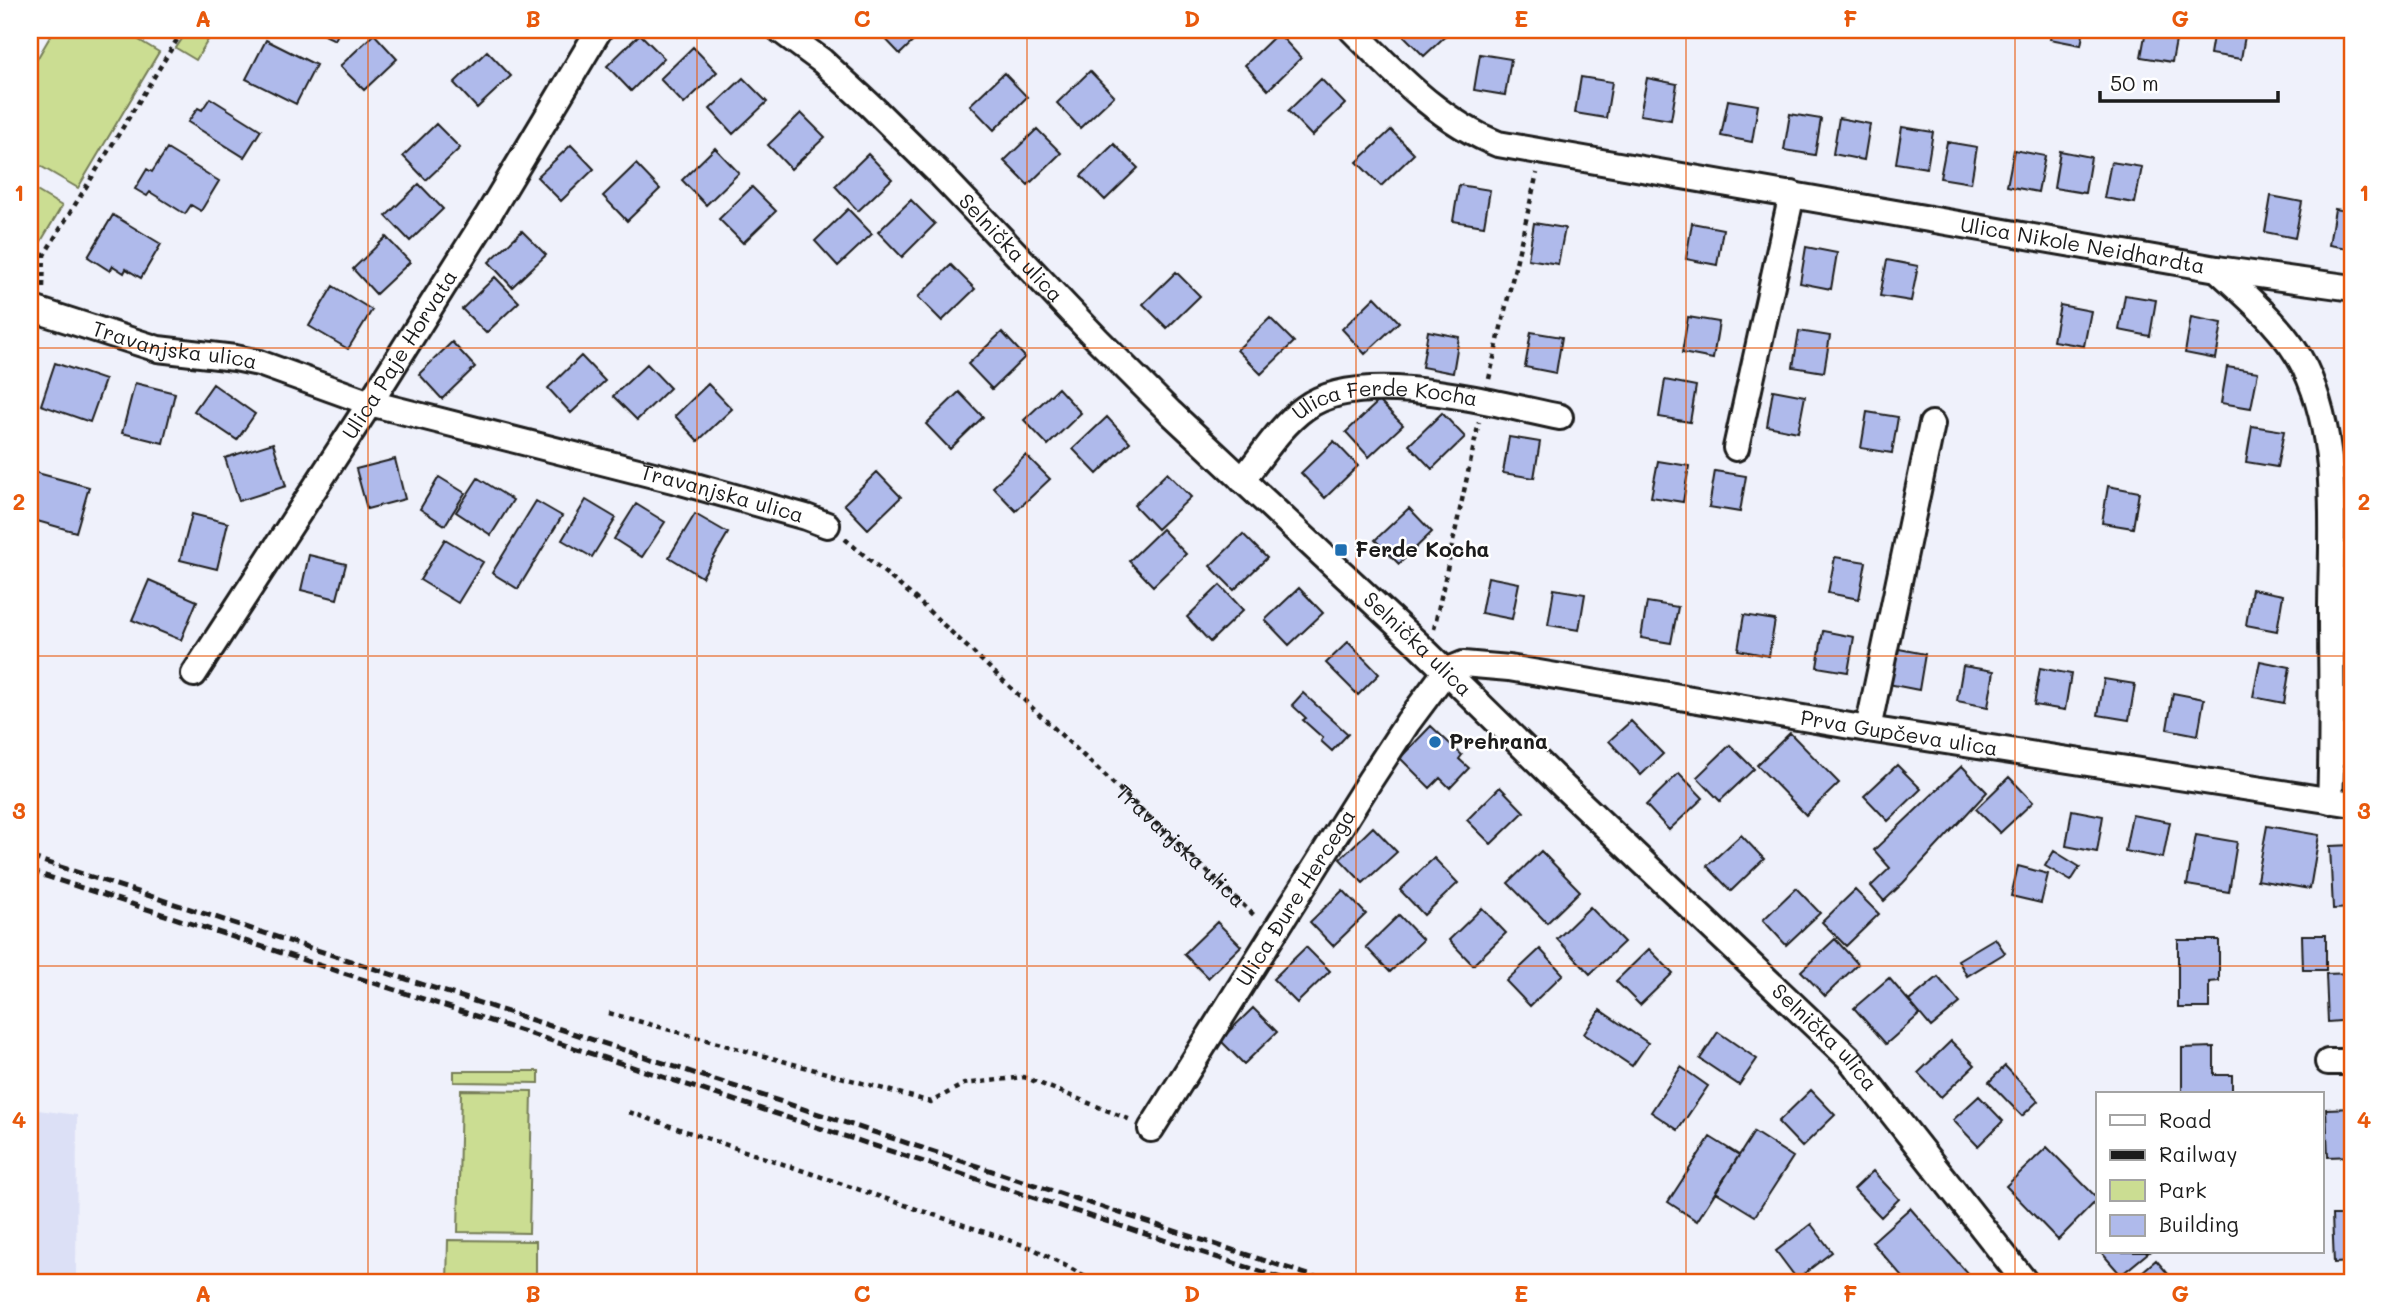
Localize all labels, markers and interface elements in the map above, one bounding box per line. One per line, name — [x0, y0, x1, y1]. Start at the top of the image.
text: A — [195, 3, 211, 33]
text: B — [525, 3, 541, 33]
text: C — [853, 3, 871, 33]
text: D — [1184, 3, 1200, 33]
text: E — [1514, 3, 1528, 33]
text: F — [1843, 3, 1857, 33]
text: G — [2171, 3, 2189, 33]
scale bar — [2100, 60, 2278, 104]
text: 50 m — [2110, 69, 2159, 96]
text: 1 — [14, 177, 24, 207]
text: 1 — [2359, 177, 2369, 207]
street label: Selnička ulica — [954, 187, 1070, 307]
street label: Ulica Nikole Neidhardta — [1958, 210, 2207, 279]
street label: Ulica Paje Horvata — [335, 264, 462, 444]
street label: Travanjska ulica — [89, 314, 260, 374]
street label: Ulica Ferde Kocha — [1286, 374, 1480, 425]
street label: Travanjska ulica — [638, 457, 807, 528]
text: 2 — [13, 486, 25, 516]
text: 2 — [2358, 486, 2370, 516]
place label: Ferde Kocha — [1355, 535, 1490, 562]
marker: Ferde Kocha — [1333, 542, 1349, 558]
street label: Selnička ulica — [1358, 585, 1478, 701]
street label: Prva Gupčeva ulica — [1799, 703, 2000, 761]
place label: Prehrana — [1449, 727, 1548, 754]
marker: Prehrana — [1427, 734, 1443, 750]
street label: Travanjska ulica — [1111, 778, 1252, 912]
text: 3 — [12, 795, 26, 825]
text: 3 — [2357, 795, 2371, 825]
street label: Ulica Đure Hercega — [1229, 803, 1360, 991]
street label: Selnička ulica — [1767, 977, 1884, 1096]
legend — [2096, 1092, 2324, 1254]
text: 4 — [12, 1104, 26, 1134]
text: 4 — [2357, 1104, 2371, 1134]
text: Road — [2159, 1106, 2211, 1133]
text: Railway — [2159, 1140, 2238, 1167]
text: Park — [2159, 1176, 2207, 1203]
text: Building — [2159, 1210, 2239, 1237]
text: A — [195, 1278, 211, 1308]
text: B — [525, 1278, 541, 1308]
text: C — [853, 1278, 871, 1308]
text: D — [1184, 1278, 1200, 1308]
text: E — [1514, 1278, 1528, 1308]
text: F — [1843, 1278, 1857, 1308]
text: G — [2171, 1278, 2189, 1308]

